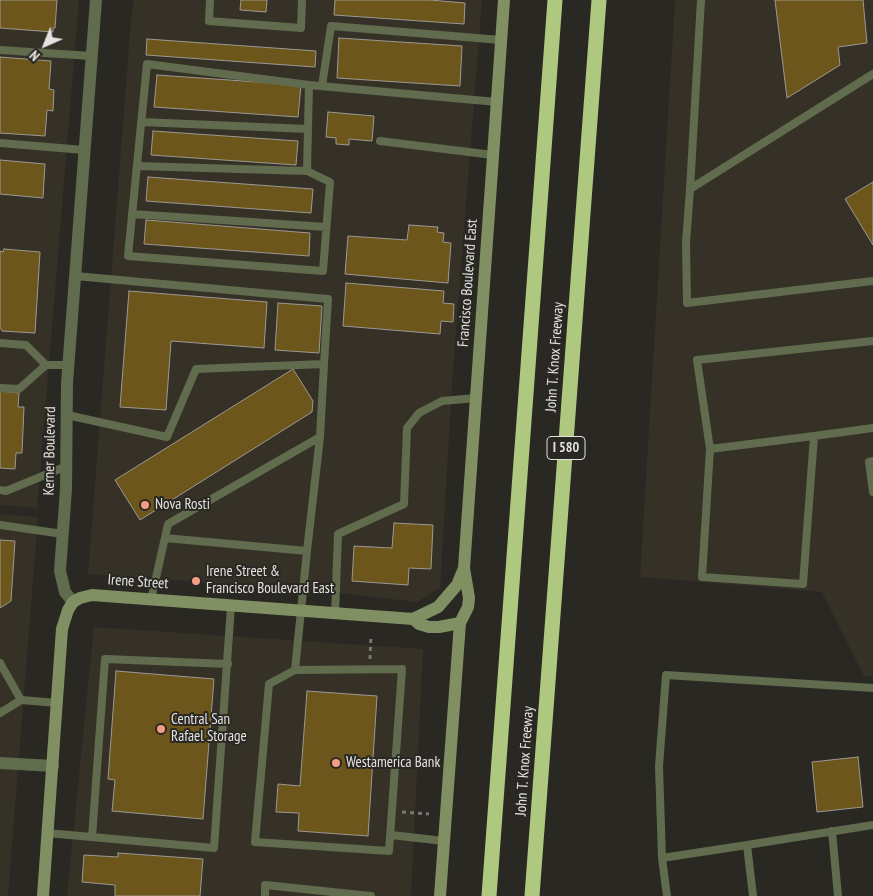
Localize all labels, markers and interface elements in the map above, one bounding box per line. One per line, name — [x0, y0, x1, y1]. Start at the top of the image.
north arrow — [20, 20, 70, 70]
text: N — [26, 47, 44, 65]
street label: Francisco Boulevard East — [455, 219, 481, 347]
street label: John T. Knox Freeway — [542, 302, 568, 412]
street label: Kerner Boulevard — [40, 406, 60, 496]
road number: I 580 — [547, 436, 585, 459]
place label: Nova Rosti — [155, 496, 210, 514]
marker: Nova Rosti — [139, 499, 151, 511]
place label: Irene Street & Francisco Boulevard East — [206, 563, 334, 598]
street label: Irene Street — [107, 571, 169, 593]
marker: Irene Street & Francisco Boulevard East — [190, 575, 202, 587]
street label: John T. Knox Freeway — [512, 706, 538, 816]
place label: Central San Rafael Storage — [171, 711, 247, 746]
marker: Central San Rafael Storage — [155, 723, 167, 735]
place label: Westamerica Bank — [346, 754, 440, 772]
marker: Westamerica Bank — [330, 757, 342, 769]

